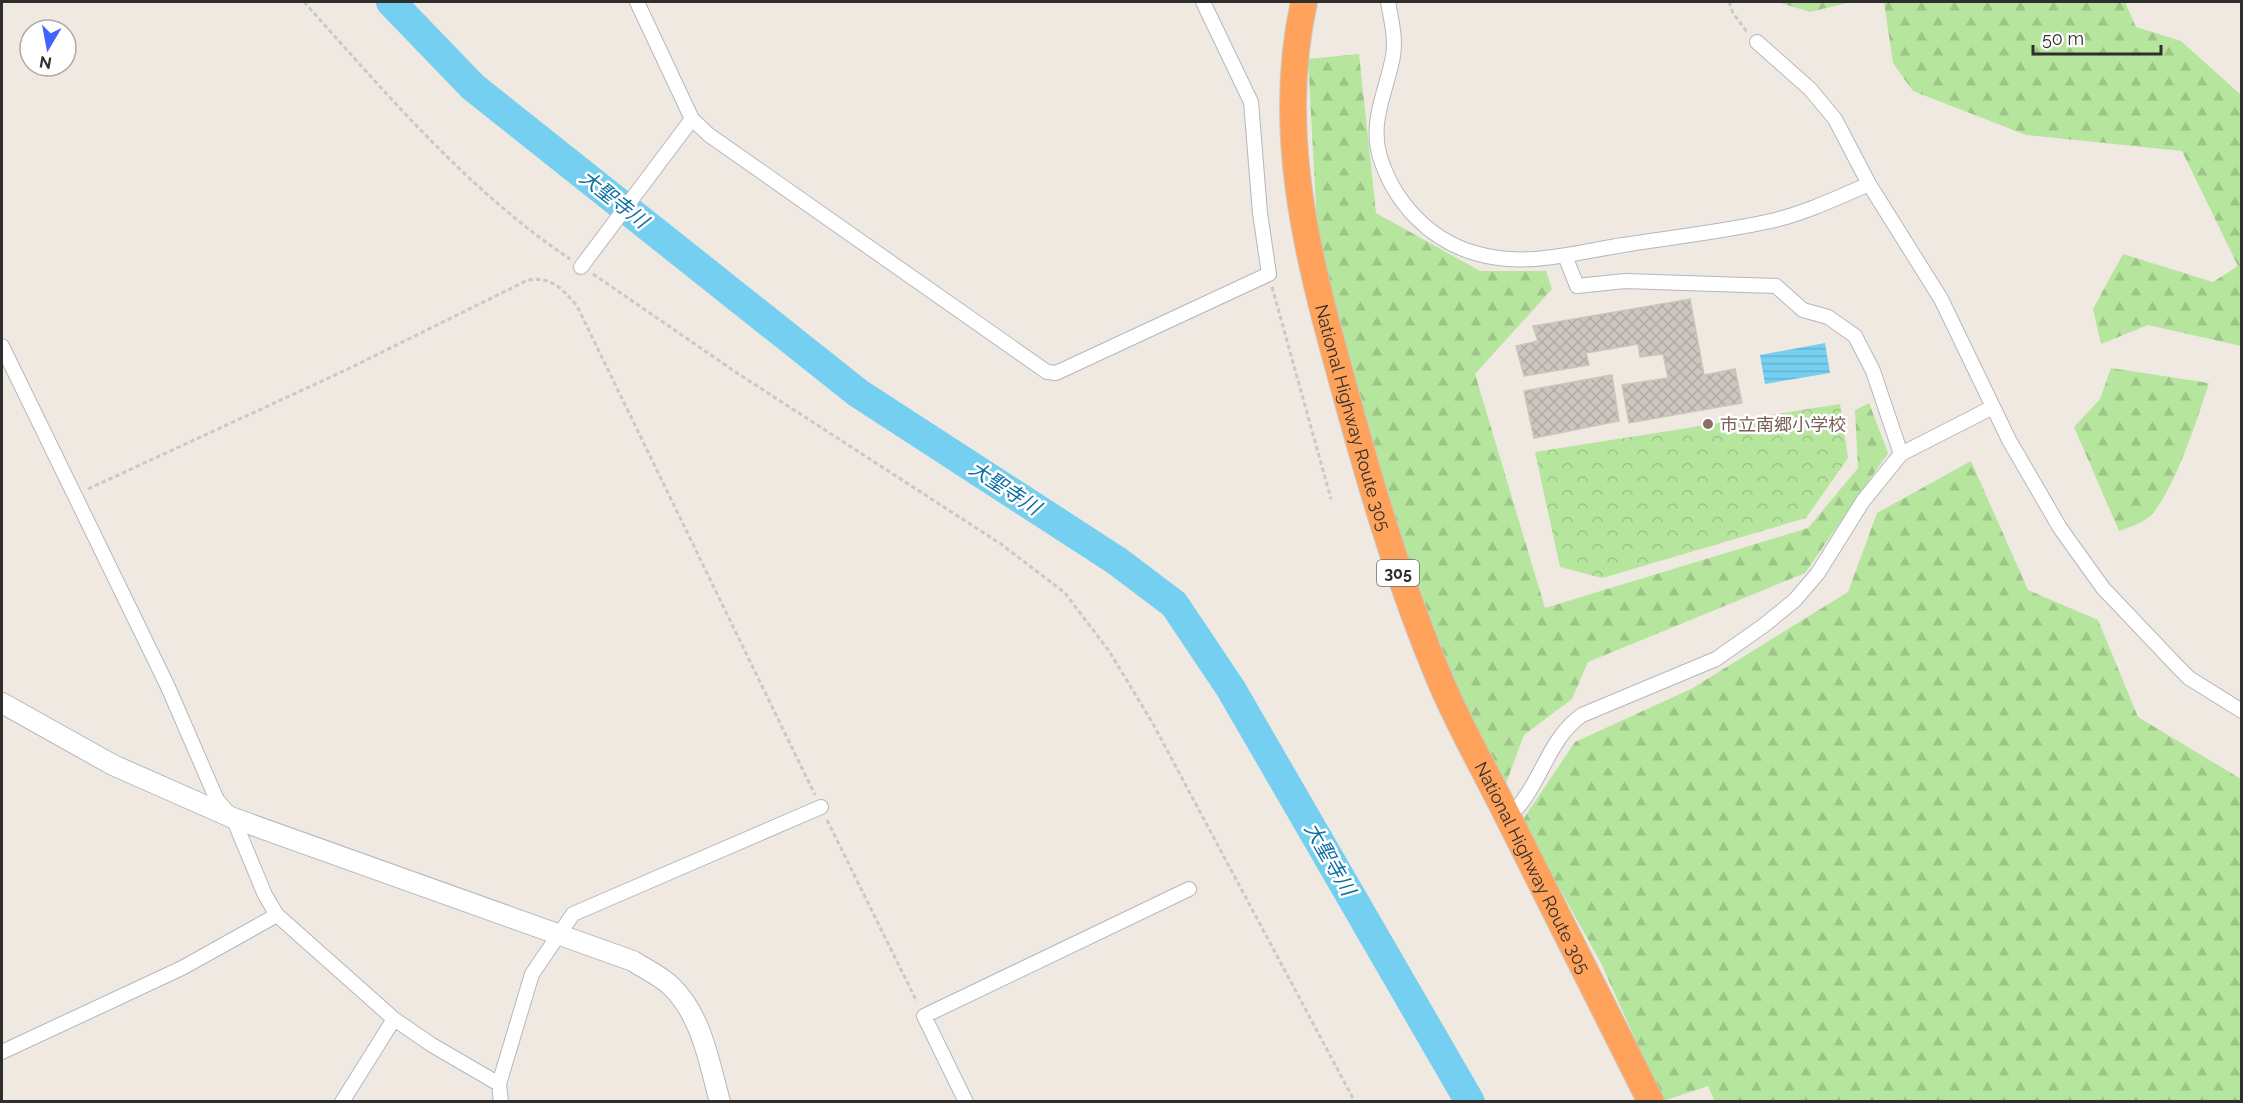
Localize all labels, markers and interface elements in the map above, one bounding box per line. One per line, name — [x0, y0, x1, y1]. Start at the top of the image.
north arrow — [18, 18, 78, 78]
scale bar — [2033, 18, 2160, 56]
text: 50 m — [2042, 28, 2084, 49]
text: N — [38, 52, 53, 73]
water label: 大聖寺川 — [575, 165, 654, 234]
street label: National Highway Route 305 — [1312, 302, 1395, 533]
place label: 市立南郷小学校 — [1720, 414, 1846, 435]
marker: 市立南郷小学校 — [1701, 417, 1715, 431]
water label: 大聖寺川 — [965, 456, 1047, 521]
road number: 305 — [1377, 560, 1419, 586]
street label: National Highway Route 305 — [1471, 758, 1595, 977]
water label: 大聖寺川 — [1300, 818, 1361, 901]

